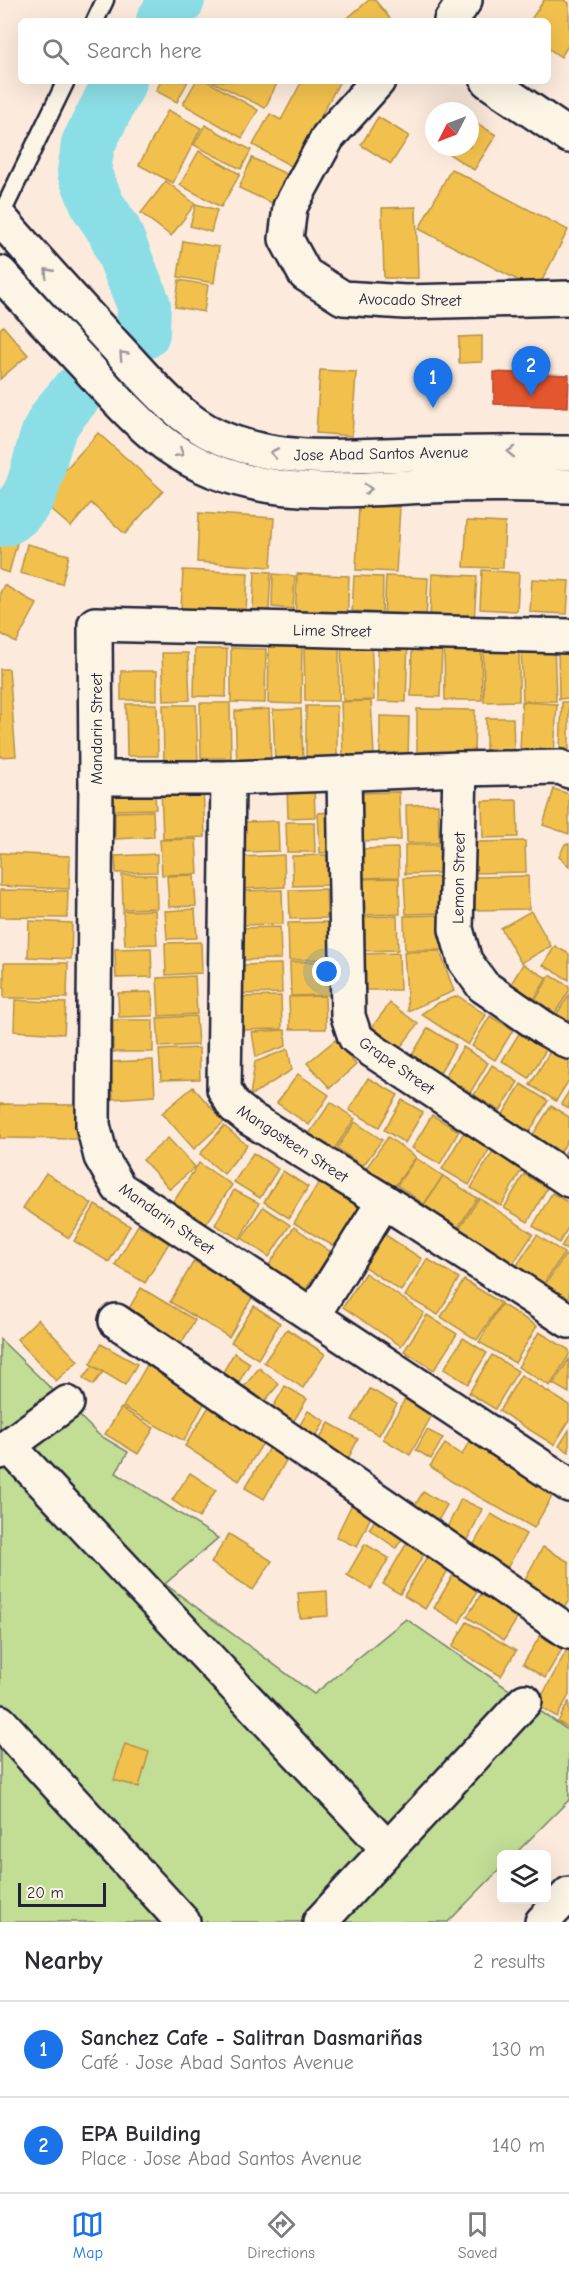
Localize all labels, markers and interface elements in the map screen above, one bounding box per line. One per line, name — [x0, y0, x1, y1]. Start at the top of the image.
search box — [18, 18, 551, 84]
icon: search — [39, 35, 72, 68]
text: Search here — [87, 38, 202, 64]
north arrow — [425, 102, 479, 156]
one-way arrow — [44, 268, 55, 279]
street label: Avocado Street — [359, 290, 462, 310]
pin: 2 — [512, 346, 550, 396]
one-way arrow — [120, 351, 131, 362]
pin: 1 — [414, 358, 452, 408]
street label: Jose Abad Santos Avenue — [294, 443, 469, 465]
one-way arrow — [174, 446, 184, 458]
one-way arrow — [506, 446, 515, 458]
one-way arrow — [269, 447, 278, 459]
one-way arrow — [364, 482, 373, 495]
street label: Lime Street — [293, 621, 372, 641]
street label: Mandarin Street — [88, 673, 106, 785]
street label: Lemon Street — [449, 832, 469, 924]
your location — [312, 957, 341, 986]
street label: Grape Street — [355, 1033, 438, 1099]
street label: Mangosteen Street — [234, 1101, 352, 1187]
street label: Mandarin Street — [116, 1179, 218, 1258]
map controls — [497, 1850, 551, 1904]
button: layers — [497, 1850, 551, 1904]
scale bar — [18, 1880, 106, 1908]
text: 20 m — [27, 1884, 64, 1902]
text: Nearby — [24, 1946, 103, 1976]
text: 2 results — [473, 1950, 545, 1973]
text: Sanchez Cafe - Salitran Dasmariñas — [81, 2025, 422, 2051]
text: 1 — [40, 2038, 47, 2061]
text: 130 m — [492, 2038, 545, 2061]
text: Café · Jose Abad Santos Avenue — [81, 2051, 354, 2074]
text: EPA Building — [81, 2121, 202, 2147]
text: 2 — [39, 2134, 48, 2157]
text: 140 m — [492, 2134, 545, 2157]
text: Place · Jose Abad Santos Avenue — [81, 2147, 362, 2170]
tab: Map — [71, 2208, 104, 2262]
tab: Directions — [247, 2208, 315, 2262]
tab: Saved — [458, 2208, 498, 2262]

